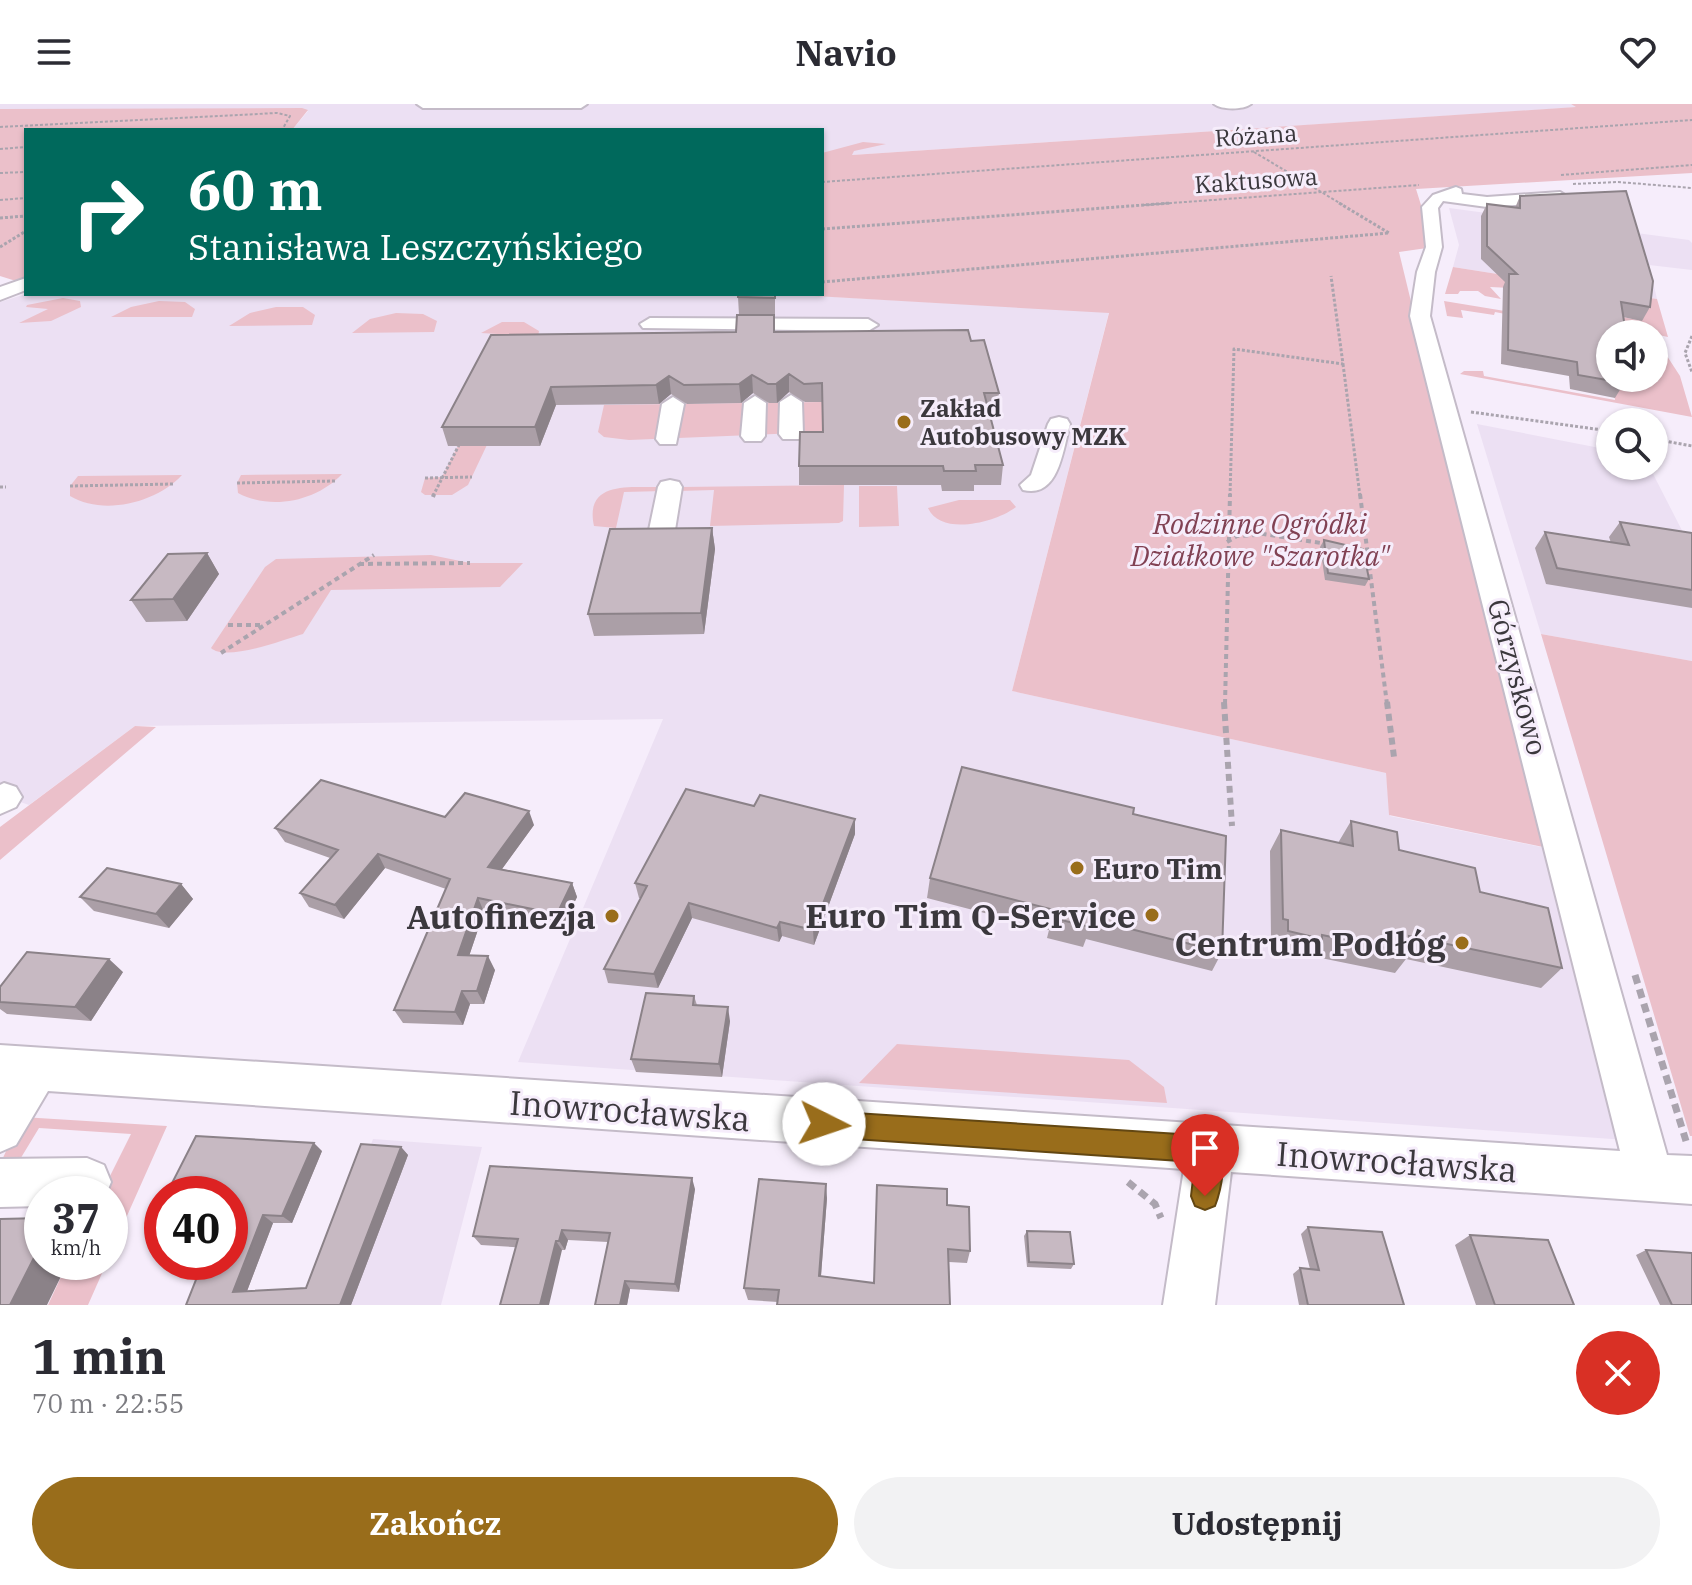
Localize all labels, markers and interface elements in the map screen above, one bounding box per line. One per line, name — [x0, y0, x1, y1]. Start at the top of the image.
text: Navio — [795, 29, 897, 76]
icon: menu — [32, 30, 76, 74]
icon: heart — [1616, 30, 1660, 74]
street label: Różana — [1214, 116, 1298, 154]
text: 60 m — [188, 153, 323, 225]
icon: right — [56, 160, 160, 264]
street label: Kaktusowa — [1193, 160, 1319, 200]
text: Stanisława Leszczyńskiego — [188, 223, 643, 270]
map controls — [1596, 320, 1668, 480]
button: sound — [1596, 320, 1668, 392]
place label: Zakład Autobusowy MZK — [920, 392, 1127, 452]
button: search — [1596, 408, 1668, 480]
marker: Zakład Autobusowy MZK — [895, 413, 913, 431]
park label: Rodzinne Ogródki Działkowe "Szarotka" — [1130, 505, 1391, 574]
street label: Górzyskowo — [1479, 595, 1557, 759]
place label: Euro Tim — [1093, 850, 1223, 887]
marker: Euro Tim — [1068, 859, 1086, 877]
place label: Euro Tim Q-Service — [805, 893, 1136, 937]
place label: Autofinezja — [407, 894, 596, 938]
marker: Euro Tim Q-Service — [1143, 906, 1161, 924]
marker: Autofinezja — [603, 907, 621, 925]
place label: Centrum Podłóg — [1175, 921, 1446, 965]
marker: Centrum Podłóg — [1453, 934, 1471, 952]
street label: Inowrocławska — [508, 1080, 752, 1140]
position arrow — [782, 1082, 866, 1166]
pin — [1171, 1114, 1239, 1196]
icon: arrive — [1183, 1126, 1227, 1170]
street label: Inowrocławska — [1275, 1131, 1519, 1191]
speed limit sign: 40 — [144, 1176, 248, 1280]
text: 37 — [52, 1192, 100, 1244]
text: km/h — [51, 1234, 101, 1261]
text: 1 min — [32, 1325, 166, 1387]
button: close — [1576, 1331, 1660, 1415]
text: 70 m · 22:55 — [32, 1386, 184, 1420]
button: Zakończ — [32, 1477, 838, 1569]
button: Udostępnij — [854, 1477, 1660, 1569]

